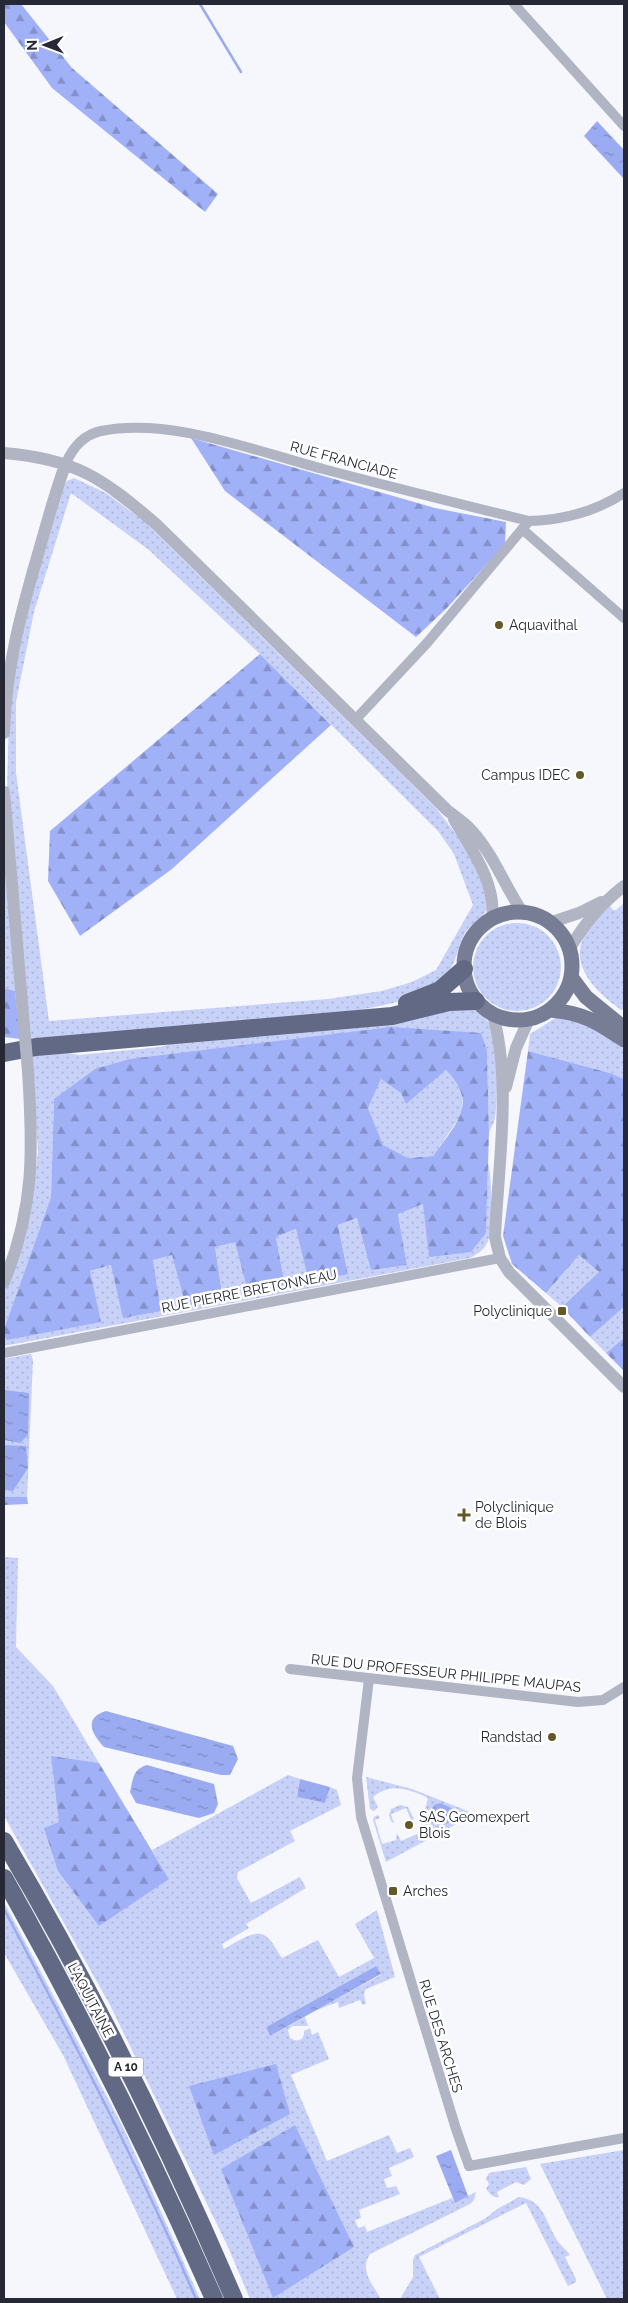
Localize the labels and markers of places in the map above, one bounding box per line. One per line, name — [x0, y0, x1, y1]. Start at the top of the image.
place label: Aquavithal — [509, 617, 578, 633]
marker: Aquavithal — [493, 619, 505, 631]
place label: Campus IDEC — [481, 767, 570, 783]
marker: Campus IDEC — [574, 769, 586, 781]
place label: Polyclinique — [473, 1303, 552, 1319]
marker: Polyclinique — [556, 1305, 568, 1317]
place label: Polyclinique de Blois — [475, 1499, 554, 1531]
marker: Polyclinique de Blois — [457, 1508, 471, 1522]
place label: Randstad — [481, 1729, 542, 1745]
marker: Randstad — [546, 1731, 558, 1743]
place label: SAS Geomexpert Blois — [419, 1809, 530, 1841]
marker: SAS Geomexpert Blois — [403, 1819, 415, 1831]
place label: Arches — [403, 1883, 448, 1899]
marker: Arches — [387, 1885, 399, 1897]

